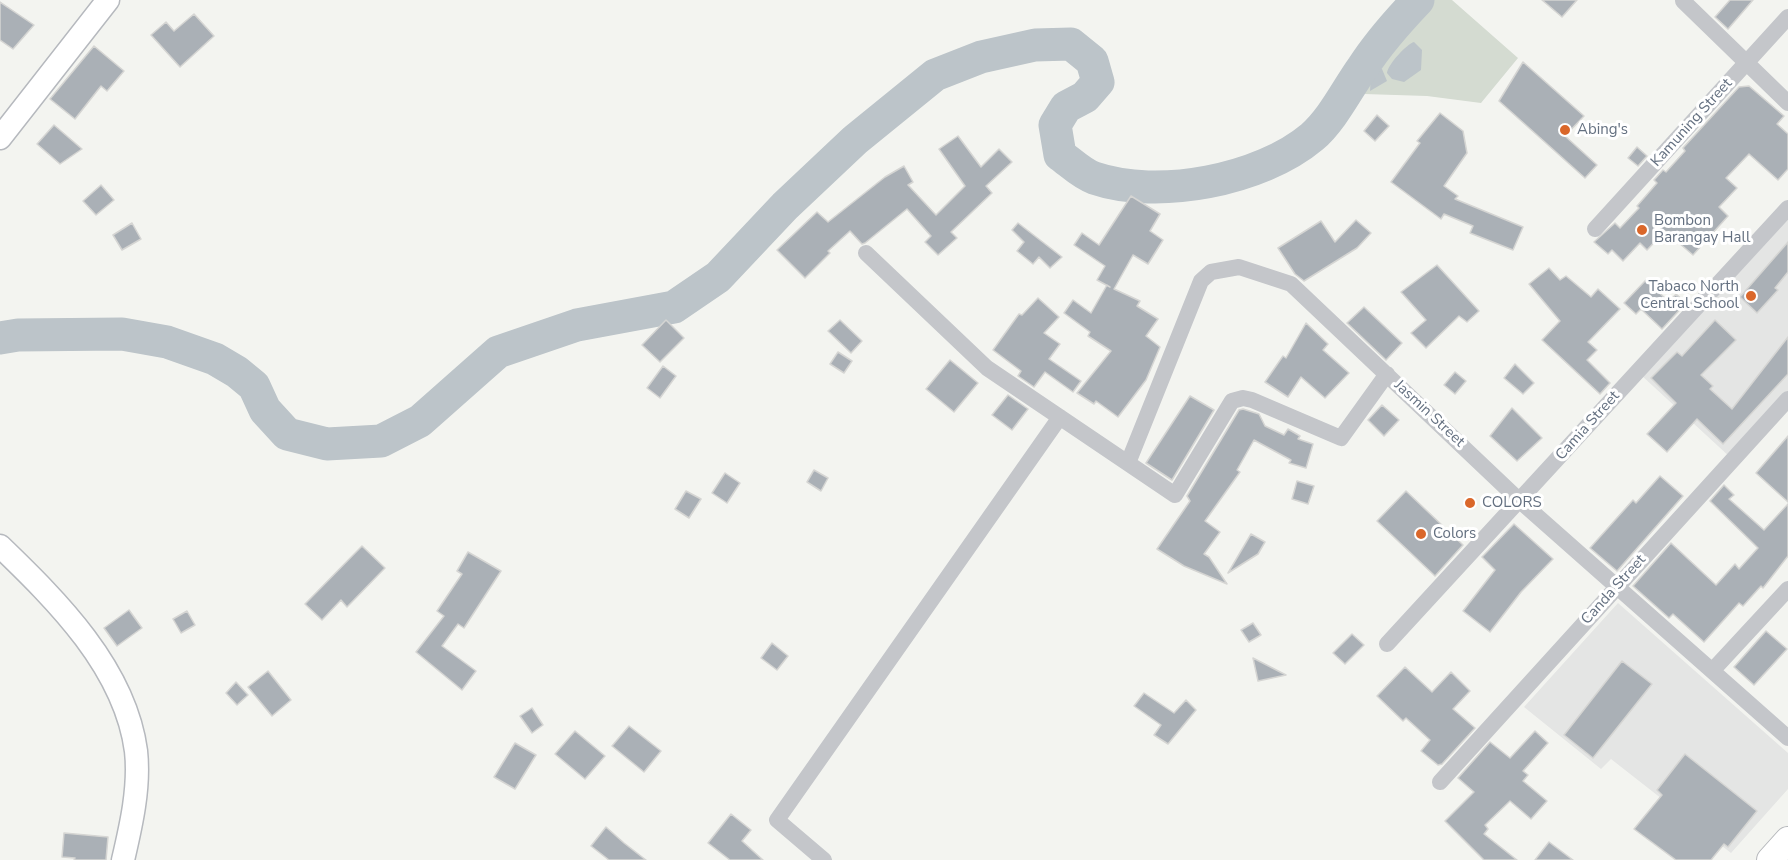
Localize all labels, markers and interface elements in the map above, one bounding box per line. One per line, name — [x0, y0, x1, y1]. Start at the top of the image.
street label: Kamuning Street — [1648, 75, 1736, 171]
place label: Abing's — [1577, 121, 1628, 139]
marker: Abing's — [1558, 123, 1572, 137]
place label: Bombon Barangay Hall — [1654, 212, 1750, 247]
marker: Bombon Barangay Hall — [1635, 223, 1649, 237]
place label: Tabaco North Central School — [1640, 278, 1739, 313]
marker: Tabaco North Central School — [1744, 289, 1758, 303]
street label: Jasmin Street — [1390, 377, 1468, 451]
street label: Camia Street — [1552, 388, 1624, 464]
place label: COLORS — [1482, 494, 1542, 512]
marker: COLORS — [1463, 496, 1477, 510]
place label: Colors — [1433, 525, 1476, 543]
marker: Colors — [1414, 527, 1428, 541]
street label: Canda Street — [1578, 551, 1650, 629]

